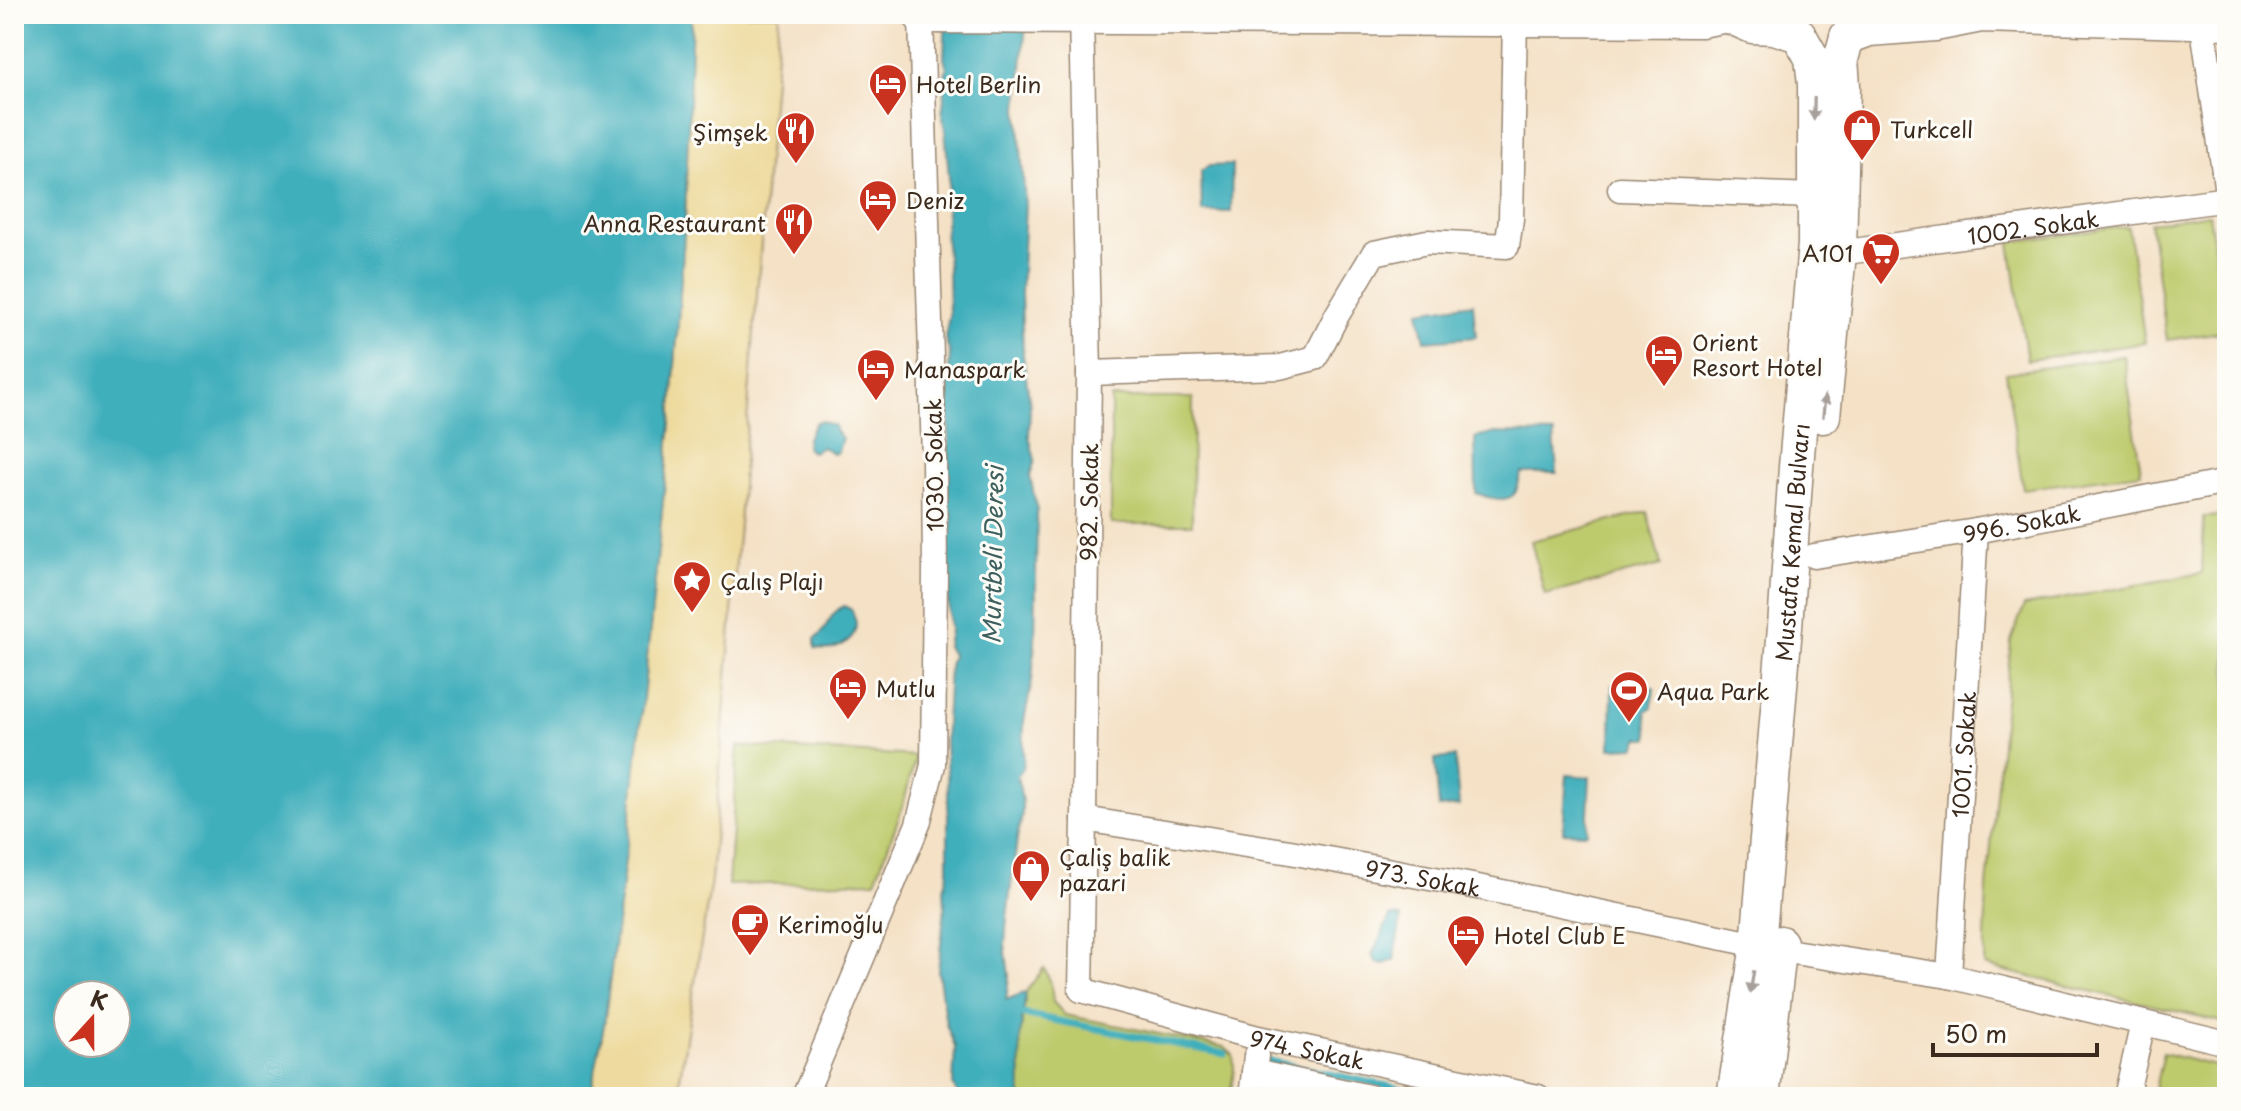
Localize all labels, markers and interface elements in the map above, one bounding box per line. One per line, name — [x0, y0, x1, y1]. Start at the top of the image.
hotel icon: Hotel Berlin — [867, 62, 909, 117]
place label: Hotel Berlin — [916, 67, 1041, 100]
one-way arrow — [1808, 97, 1821, 122]
shop icon: Turkcell — [1841, 107, 1883, 162]
restaurant icon: Şimşek — [775, 110, 817, 165]
place label: Turkcell — [1890, 112, 1973, 145]
place label: Şimşek — [693, 115, 768, 148]
hotel icon: Deniz — [857, 178, 899, 233]
place label: Deniz — [906, 183, 964, 216]
street label: 1002. Sokak — [1965, 200, 2101, 251]
restaurant icon: Anna Restaurant — [773, 201, 815, 256]
place label: Anna Restaurant — [583, 206, 766, 239]
supermarket icon: A101 — [1860, 231, 1902, 286]
place label: A101 — [1802, 236, 1853, 269]
place label: Orient Resort Hotel — [1692, 325, 1822, 383]
hotel icon: Orient Resort Hotel — [1643, 333, 1685, 388]
hotel icon: Manaspark — [855, 347, 897, 402]
place label: Manaspark — [904, 352, 1026, 385]
one-way arrow — [1818, 393, 1831, 418]
street label: 1030. Sokak — [915, 398, 951, 532]
street label: Mustafa Kemal Bulvarı — [1766, 422, 1816, 663]
street label: 982. Sokak — [1070, 442, 1106, 561]
water label: Murtbeli Deresi — [972, 462, 1012, 645]
street label: 996. Sokak — [1960, 495, 2083, 549]
place icon: Çalış Plajı — [671, 559, 713, 614]
place label: Çalış Plajı — [720, 564, 824, 597]
hotel icon: Mutlu — [827, 666, 869, 721]
sports icon: Aqua Park — [1608, 669, 1650, 724]
place label: Mutlu — [876, 671, 936, 704]
place label: Aqua Park — [1657, 674, 1769, 707]
street label: 1001. Sokak — [1942, 690, 1983, 819]
place label: Çaliş balik pazari — [1059, 840, 1171, 898]
shop icon: Çaliş balik pazari — [1010, 848, 1052, 903]
street label: 973. Sokak — [1363, 850, 1484, 904]
cafe icon: Kerimoğlu — [729, 902, 771, 957]
place label: Kerimoğlu — [778, 907, 883, 940]
hotel icon: Hotel Club E — [1445, 913, 1487, 968]
place label: Hotel Club E — [1494, 918, 1626, 951]
one-way arrow — [1745, 970, 1758, 995]
north arrow — [52, 979, 132, 1059]
text: K — [86, 981, 113, 1017]
scale bar — [1933, 1007, 2097, 1057]
text: 50 m — [1945, 1015, 2007, 1051]
street label: 974. Sokak — [1246, 1020, 1368, 1077]

